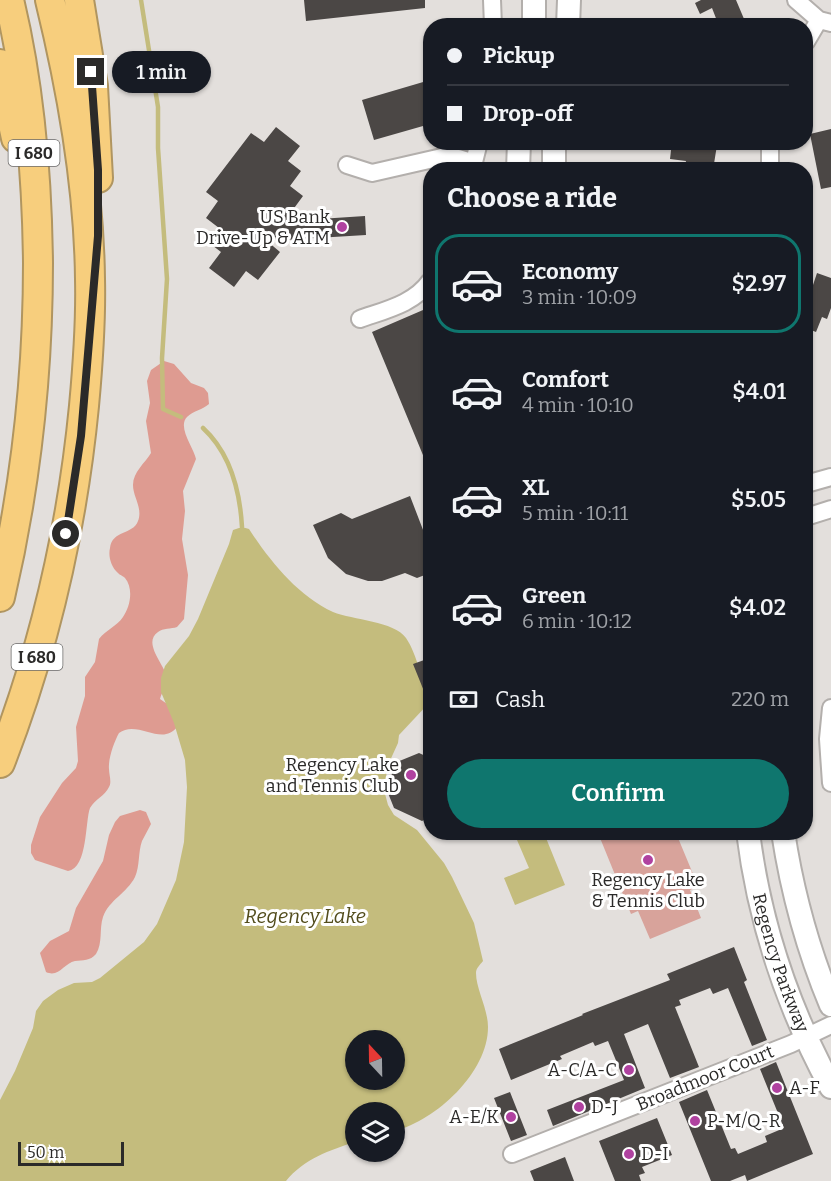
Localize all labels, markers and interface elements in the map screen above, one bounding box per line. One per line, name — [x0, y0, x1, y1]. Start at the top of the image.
text: Pickup — [483, 42, 555, 69]
callout: 1 min — [112, 51, 211, 93]
route end — [77, 58, 104, 85]
text: 1 min — [136, 60, 187, 84]
text: Drop-off — [483, 100, 573, 127]
road number: I 680 — [9, 140, 60, 166]
text: Choose a ride — [447, 182, 617, 214]
place label: US Bank Drive-Up & ATM — [196, 206, 331, 249]
marker: US Bank Drive-Up & ATM — [335, 220, 349, 234]
icon: car — [450, 257, 504, 311]
text: Economy — [522, 258, 618, 285]
text: $2.97 — [732, 270, 786, 297]
text: 3 min · 10:09 — [522, 285, 637, 309]
icon: car — [450, 365, 504, 419]
text: Comfort — [522, 366, 609, 393]
text: $4.01 — [732, 378, 786, 405]
text: 4 min · 10:10 — [522, 393, 634, 417]
icon: car — [450, 473, 504, 527]
text: XL — [522, 474, 549, 501]
text: $5.05 — [731, 486, 786, 513]
text: 5 min · 10:11 — [522, 501, 628, 525]
route start — [52, 520, 79, 547]
icon: car — [450, 581, 504, 635]
text: Green — [522, 582, 586, 609]
text: $4.02 — [729, 594, 786, 621]
text: 6 min · 10:12 — [522, 609, 632, 633]
road number: I 680 — [12, 644, 63, 670]
icon: cash — [447, 683, 480, 716]
text: Cash — [495, 686, 545, 713]
text: 220 m — [731, 687, 789, 711]
place label: Regency Lake and Tennis Club — [266, 754, 399, 797]
button: Confirm — [447, 759, 789, 828]
marker: Regency Lake and Tennis Club — [404, 768, 418, 782]
marker: Regency Lake & Tennis Club — [641, 853, 655, 867]
place label: Regency Lake & Tennis Club — [591, 869, 705, 912]
street label: Regency Parkway — [748, 891, 814, 1036]
water label: Regency Lake — [244, 904, 366, 928]
north arrow — [345, 1030, 405, 1090]
map controls — [345, 1030, 405, 1162]
street label: Broadmoor Court — [633, 1040, 777, 1116]
place label: A-C/A-C — [548, 1059, 617, 1081]
marker: A-C/A-C — [622, 1063, 636, 1077]
place label: A-F — [789, 1077, 820, 1099]
marker: A-F — [770, 1081, 784, 1095]
place label: D-J — [591, 1096, 618, 1118]
marker: D-J — [572, 1100, 586, 1114]
button: layers — [345, 1102, 405, 1162]
place label: A-E/K — [449, 1106, 499, 1128]
marker: A-E/K — [504, 1110, 518, 1124]
place label: P-M/Q-R — [707, 1110, 781, 1132]
marker: P-M/Q-R — [688, 1114, 702, 1128]
scale bar — [18, 1139, 124, 1166]
text: 50 m — [27, 1143, 64, 1162]
place label: D-I — [641, 1143, 669, 1165]
marker: D-I — [622, 1147, 636, 1161]

